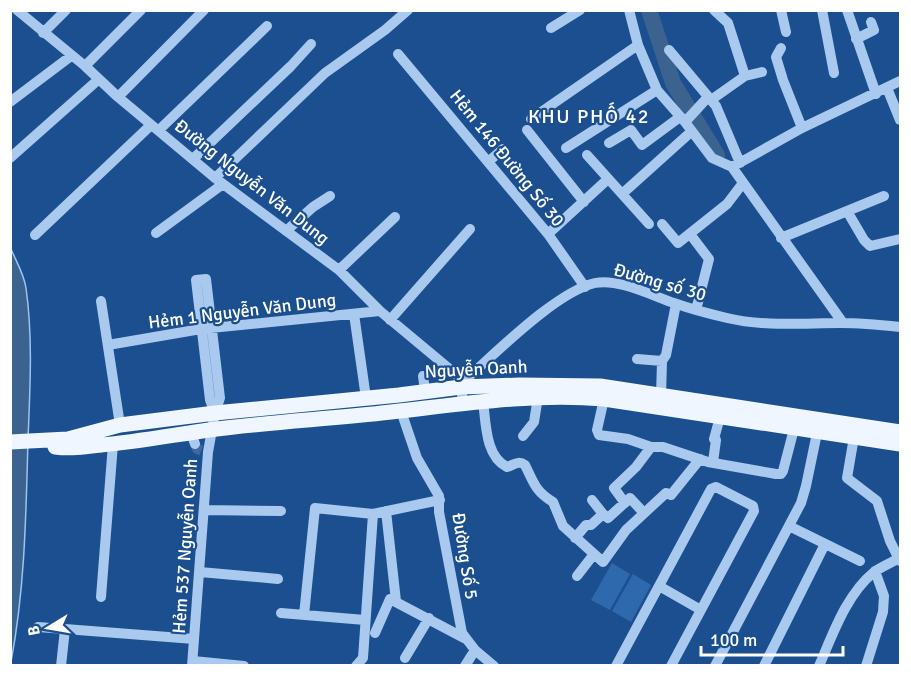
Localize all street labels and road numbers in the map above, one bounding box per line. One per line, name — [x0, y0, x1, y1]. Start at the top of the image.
street label: Hẻm 146 Đường Số 30 — [445, 85, 569, 231]
street label: Đường Nguyễn Văn Dung — [170, 115, 334, 249]
street label: Đường số 30 — [611, 258, 709, 306]
street label: Hẻm 1 Nguyễn Văn Dung — [147, 289, 337, 333]
street label: Nguyễn Oanh — [424, 355, 528, 383]
street label: Hẻm 537 Nguyễn Oanh — [168, 458, 202, 634]
street label: Đường Số 5 — [447, 511, 483, 601]

